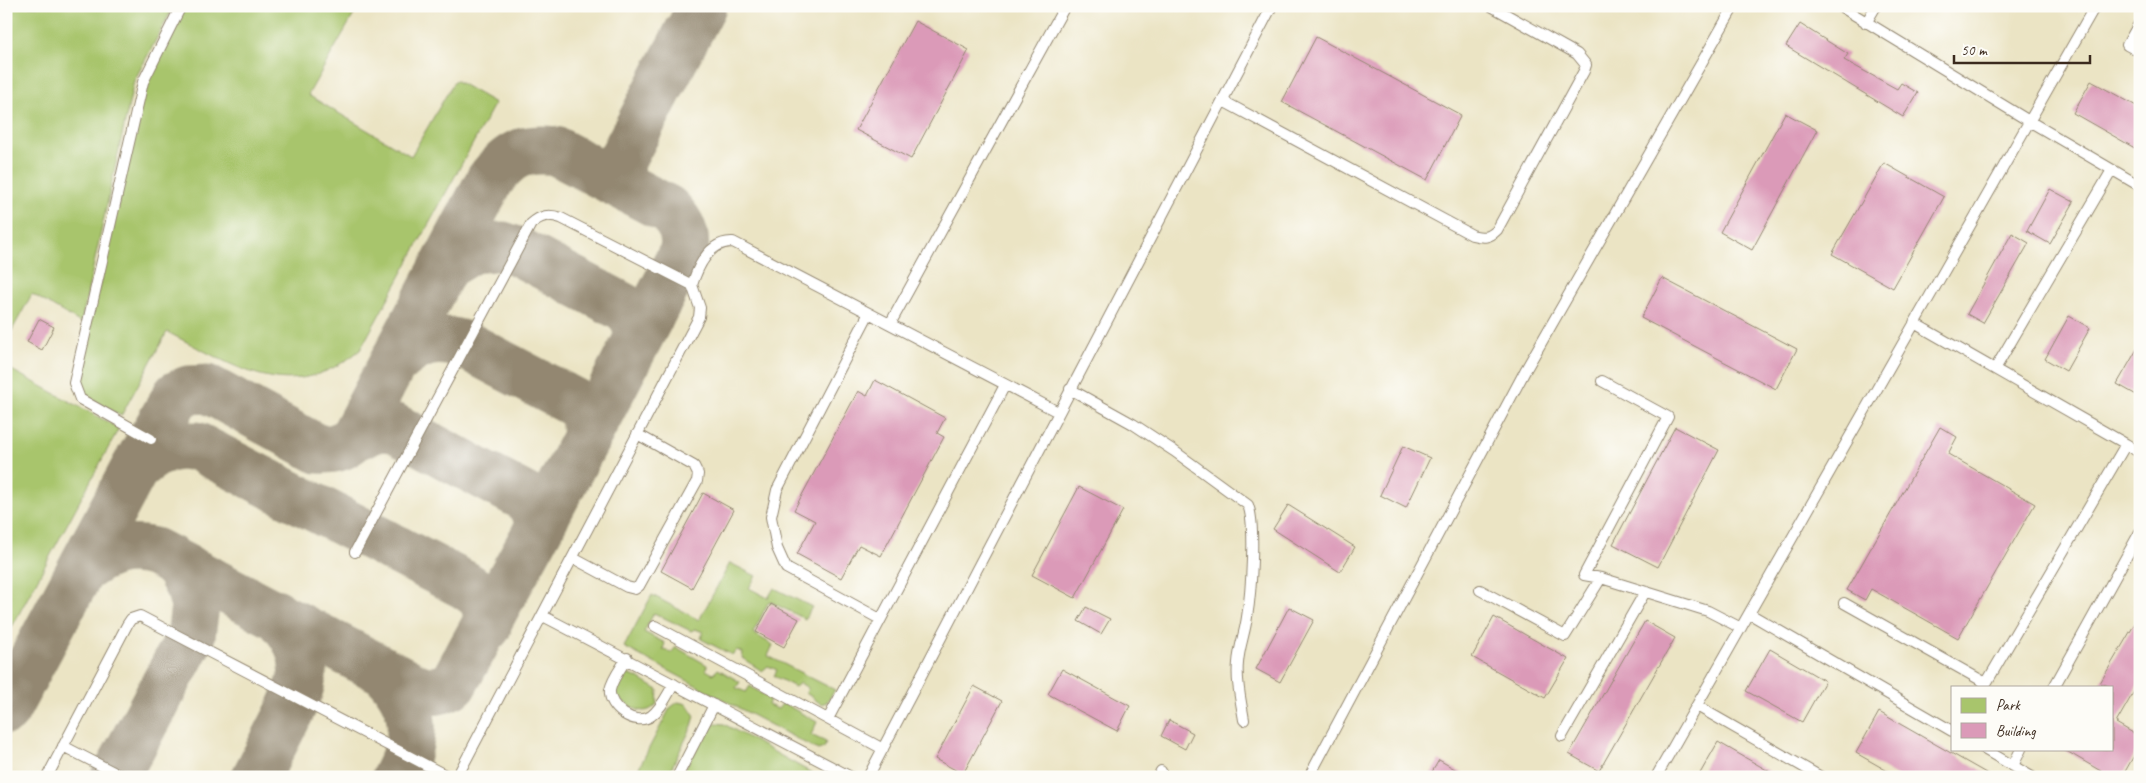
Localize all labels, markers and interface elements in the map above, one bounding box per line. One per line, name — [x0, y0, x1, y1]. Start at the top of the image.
scale bar — [1954, 32, 2090, 64]
text: 50 m — [1961, 41, 1988, 60]
legend — [1951, 686, 2114, 750]
text: Park — [1996, 696, 2021, 715]
text: Building — [1996, 722, 2036, 741]

